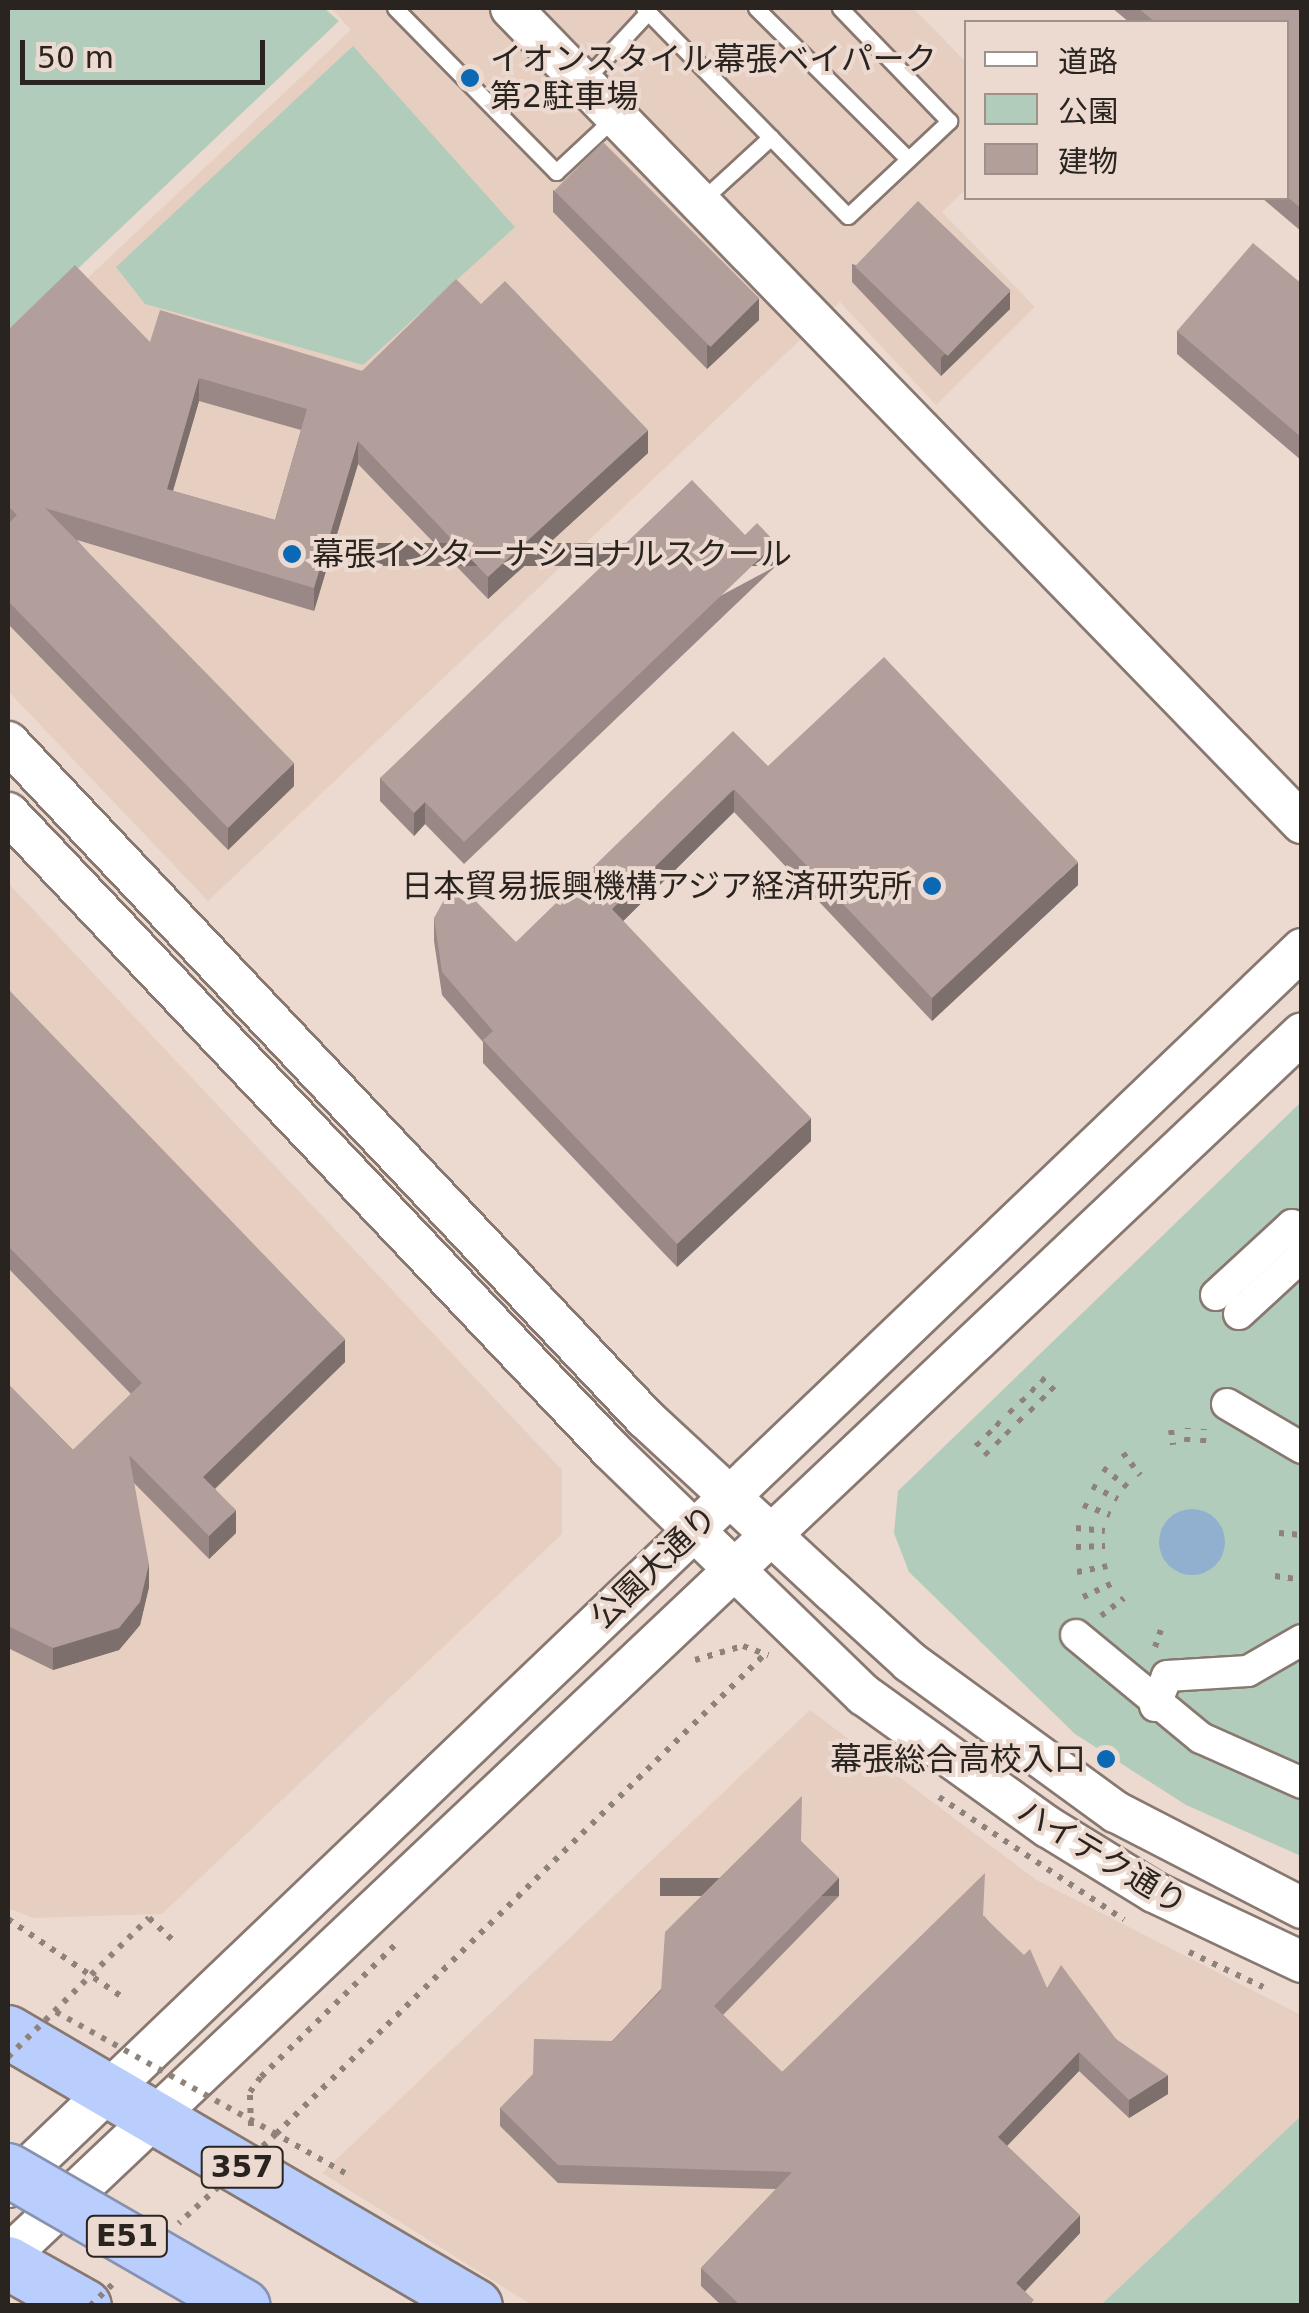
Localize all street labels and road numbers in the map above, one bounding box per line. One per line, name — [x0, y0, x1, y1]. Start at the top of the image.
street label: 公園大通り — [583, 1498, 725, 1636]
street label: ハイテク通り — [1010, 1791, 1194, 1923]
road number: 357 — [200, 2142, 284, 2192]
road number: E51 — [84, 2211, 170, 2261]

